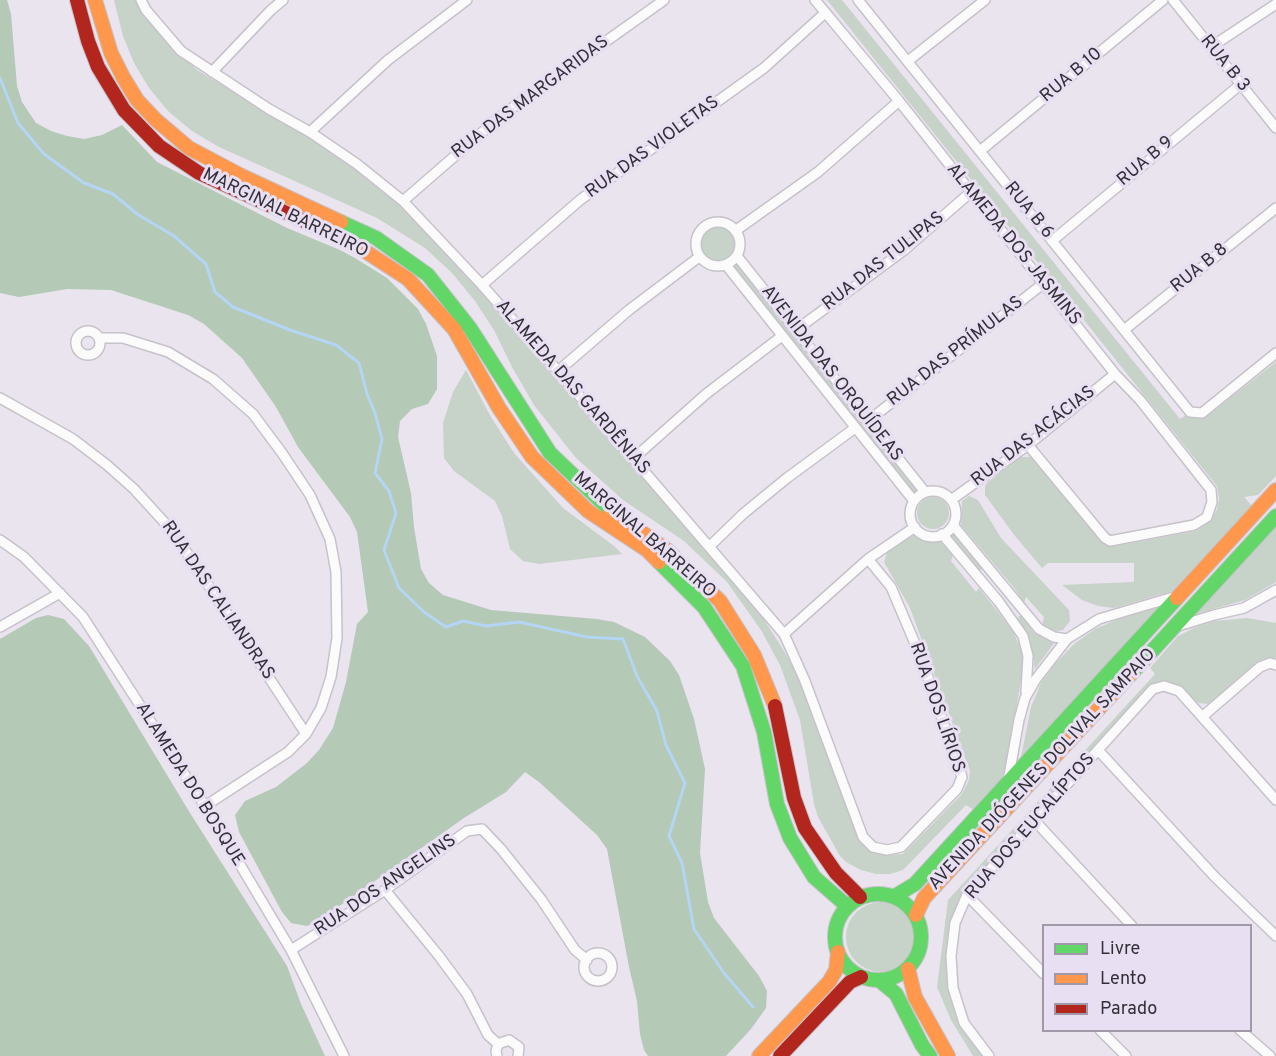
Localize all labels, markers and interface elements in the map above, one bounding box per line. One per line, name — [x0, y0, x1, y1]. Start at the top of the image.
street label: RUA B 3 — [1195, 31, 1253, 97]
street label: RUA DAS MARGARIDAS — [448, 32, 614, 164]
street label: RUA B 10 — [1037, 44, 1107, 108]
street label: RUA DAS VIOLETAS — [582, 92, 724, 204]
street label: RUA B 9 — [1114, 132, 1178, 192]
street label: ALAMEDA DOS JASMINS — [941, 160, 1085, 330]
street label: MARGINAL BARREIRO — [199, 164, 371, 264]
street label: RUA B 6 — [999, 178, 1057, 244]
street label: RUA DAS TULIPAS — [819, 208, 949, 316]
street label: RUA B 8 — [1167, 240, 1233, 298]
street label: AVENIDA DAS ORQUÍDEAS — [755, 282, 907, 466]
street label: RUA DAS PRÍMULAS — [884, 292, 1028, 412]
street label: ALAMEDA DAS GARDÊNIAS — [490, 296, 654, 480]
street label: RUA DAS ACÁCIAS — [968, 382, 1100, 492]
street label: MARGINAL BARREIRO — [568, 468, 720, 604]
street label: RUA DAS CALIANDRAS — [156, 517, 278, 685]
street label: RUA DOS LÍRIOS — [904, 640, 968, 776]
street label: AVENIDA DIÓGENES DOLIVAL SAMPAIO — [925, 645, 1161, 895]
street label: ALAMEDA DO BOSQUE — [130, 699, 248, 871]
street label: RUA DOS EUCALÍPTOS — [962, 750, 1100, 904]
street label: RUA DOS ANGELINS — [311, 830, 461, 942]
legend — [1042, 924, 1252, 1032]
text: Livre — [1100, 938, 1140, 961]
text: Lento — [1100, 968, 1146, 991]
text: Parado — [1100, 998, 1157, 1021]

